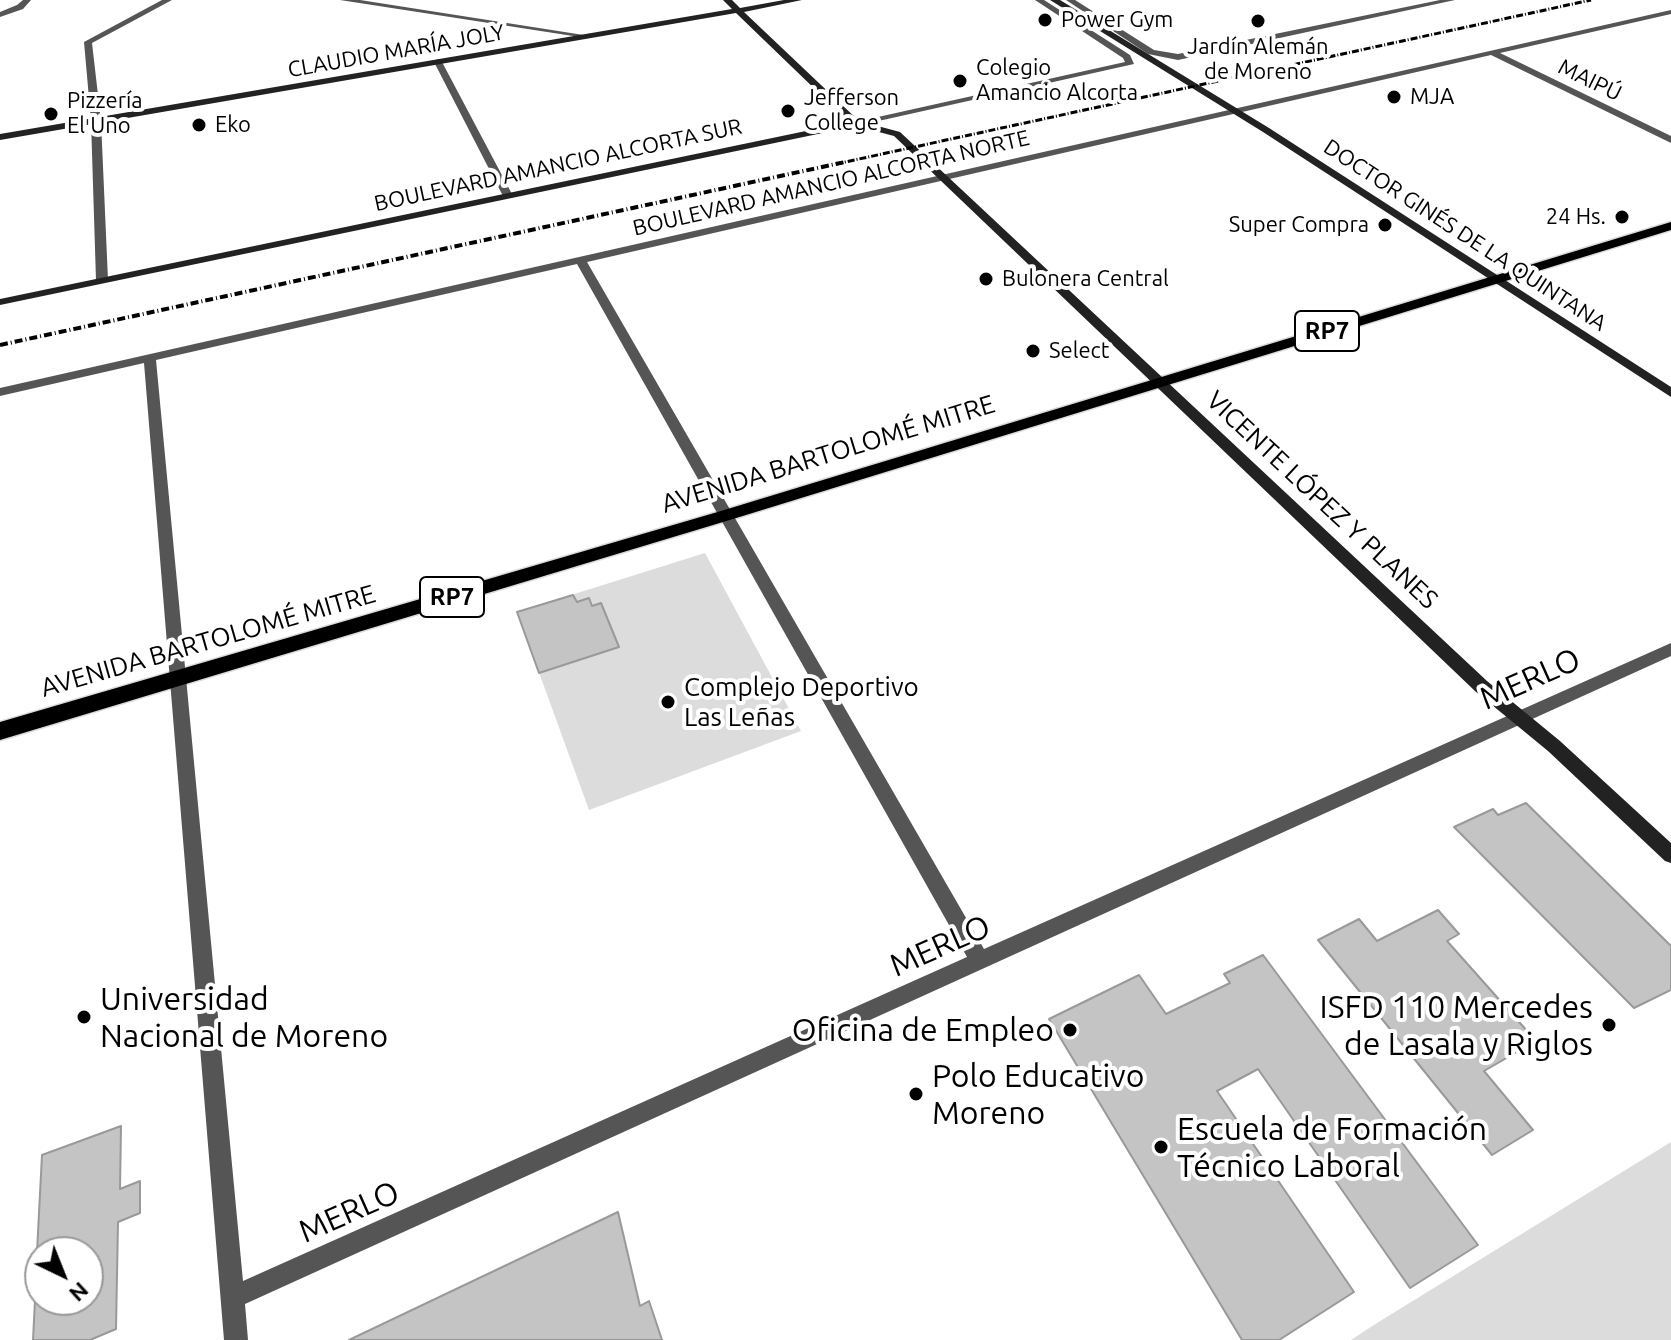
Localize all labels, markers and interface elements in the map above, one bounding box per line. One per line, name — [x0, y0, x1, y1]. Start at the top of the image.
place label: Power Gym — [1061, 7, 1173, 33]
marker: Power Gym — [1036, 11, 1054, 29]
marker: Jardín Alemán de Moreno — [1249, 12, 1267, 30]
street label: CLAUDIO MARÍA JOLY — [286, 19, 506, 83]
place label: Jardín Alemán de Moreno — [1187, 34, 1329, 86]
street label: MAIPÚ — [1554, 53, 1626, 107]
place label: Colegio Amancio Alcorta — [976, 55, 1138, 106]
marker: Colegio Amancio Alcorta — [951, 72, 969, 90]
place label: MJA — [1410, 84, 1454, 110]
place label: Jefferson College — [804, 85, 899, 136]
place label: Pizzería El Uno — [67, 88, 143, 140]
marker: MJA — [1385, 88, 1403, 106]
marker: Jefferson College — [779, 102, 797, 120]
marker: Pizzería El Uno — [42, 105, 60, 123]
place label: Eko — [215, 112, 251, 138]
street label: BOULEVARD AMANCIO ALCORTA SUR — [372, 113, 744, 217]
marker: Eko — [190, 116, 208, 134]
street label: BOULEVARD AMANCIO ALCORTA NORTE — [630, 124, 1032, 242]
street label: DOCTOR GINÉS DE LA QUINTANA — [1319, 134, 1611, 336]
place label: 24 Hs. — [1546, 204, 1606, 230]
marker: 24 Hs. — [1613, 208, 1631, 226]
place label: Super Compra — [1229, 212, 1369, 238]
marker: Super Compra — [1376, 216, 1394, 234]
place label: Bulonera Central — [1002, 266, 1169, 292]
marker: Bulonera Central — [977, 270, 995, 288]
road number: RP7 — [1295, 311, 1359, 351]
place label: Select — [1049, 338, 1109, 364]
marker: Select — [1024, 342, 1042, 360]
street label: VICENTE LÓPEZ Y PLANES — [1200, 385, 1444, 615]
street label: AVENIDA BARTOLOMÉ MITRE — [658, 388, 998, 520]
road number: RP7 — [420, 577, 484, 617]
street label: AVENIDA BARTOLOMÉ MITRE — [37, 578, 379, 704]
street label: MERLO — [1474, 640, 1586, 718]
place label: Complejo Deportivo Las Leñas — [684, 671, 919, 732]
marker: Complejo Deportivo Las Leñas — [659, 693, 677, 711]
street label: MERLO — [884, 907, 996, 985]
place label: Universidad Nacional de Moreno — [100, 980, 388, 1055]
place label: ISFD 110 Mercedes de Lasala y Riglos — [1320, 988, 1593, 1063]
marker: Universidad Nacional de Moreno — [75, 1008, 93, 1026]
place label: Oficina de Empleo — [792, 1011, 1054, 1049]
marker: ISFD 110 Mercedes de Lasala y Riglos — [1600, 1016, 1618, 1034]
marker: Oficina de Empleo — [1061, 1021, 1079, 1039]
place label: Polo Educativo Moreno — [932, 1057, 1144, 1132]
marker: Polo Educativo Moreno — [907, 1085, 925, 1103]
place label: Escuela de Formación Técnico Laboral — [1177, 1110, 1487, 1185]
marker: Escuela de Formación Técnico Laboral — [1152, 1138, 1170, 1156]
street label: MERLO — [293, 1173, 405, 1251]
north arrow — [24, 1236, 104, 1316]
text: N — [65, 1278, 94, 1307]

